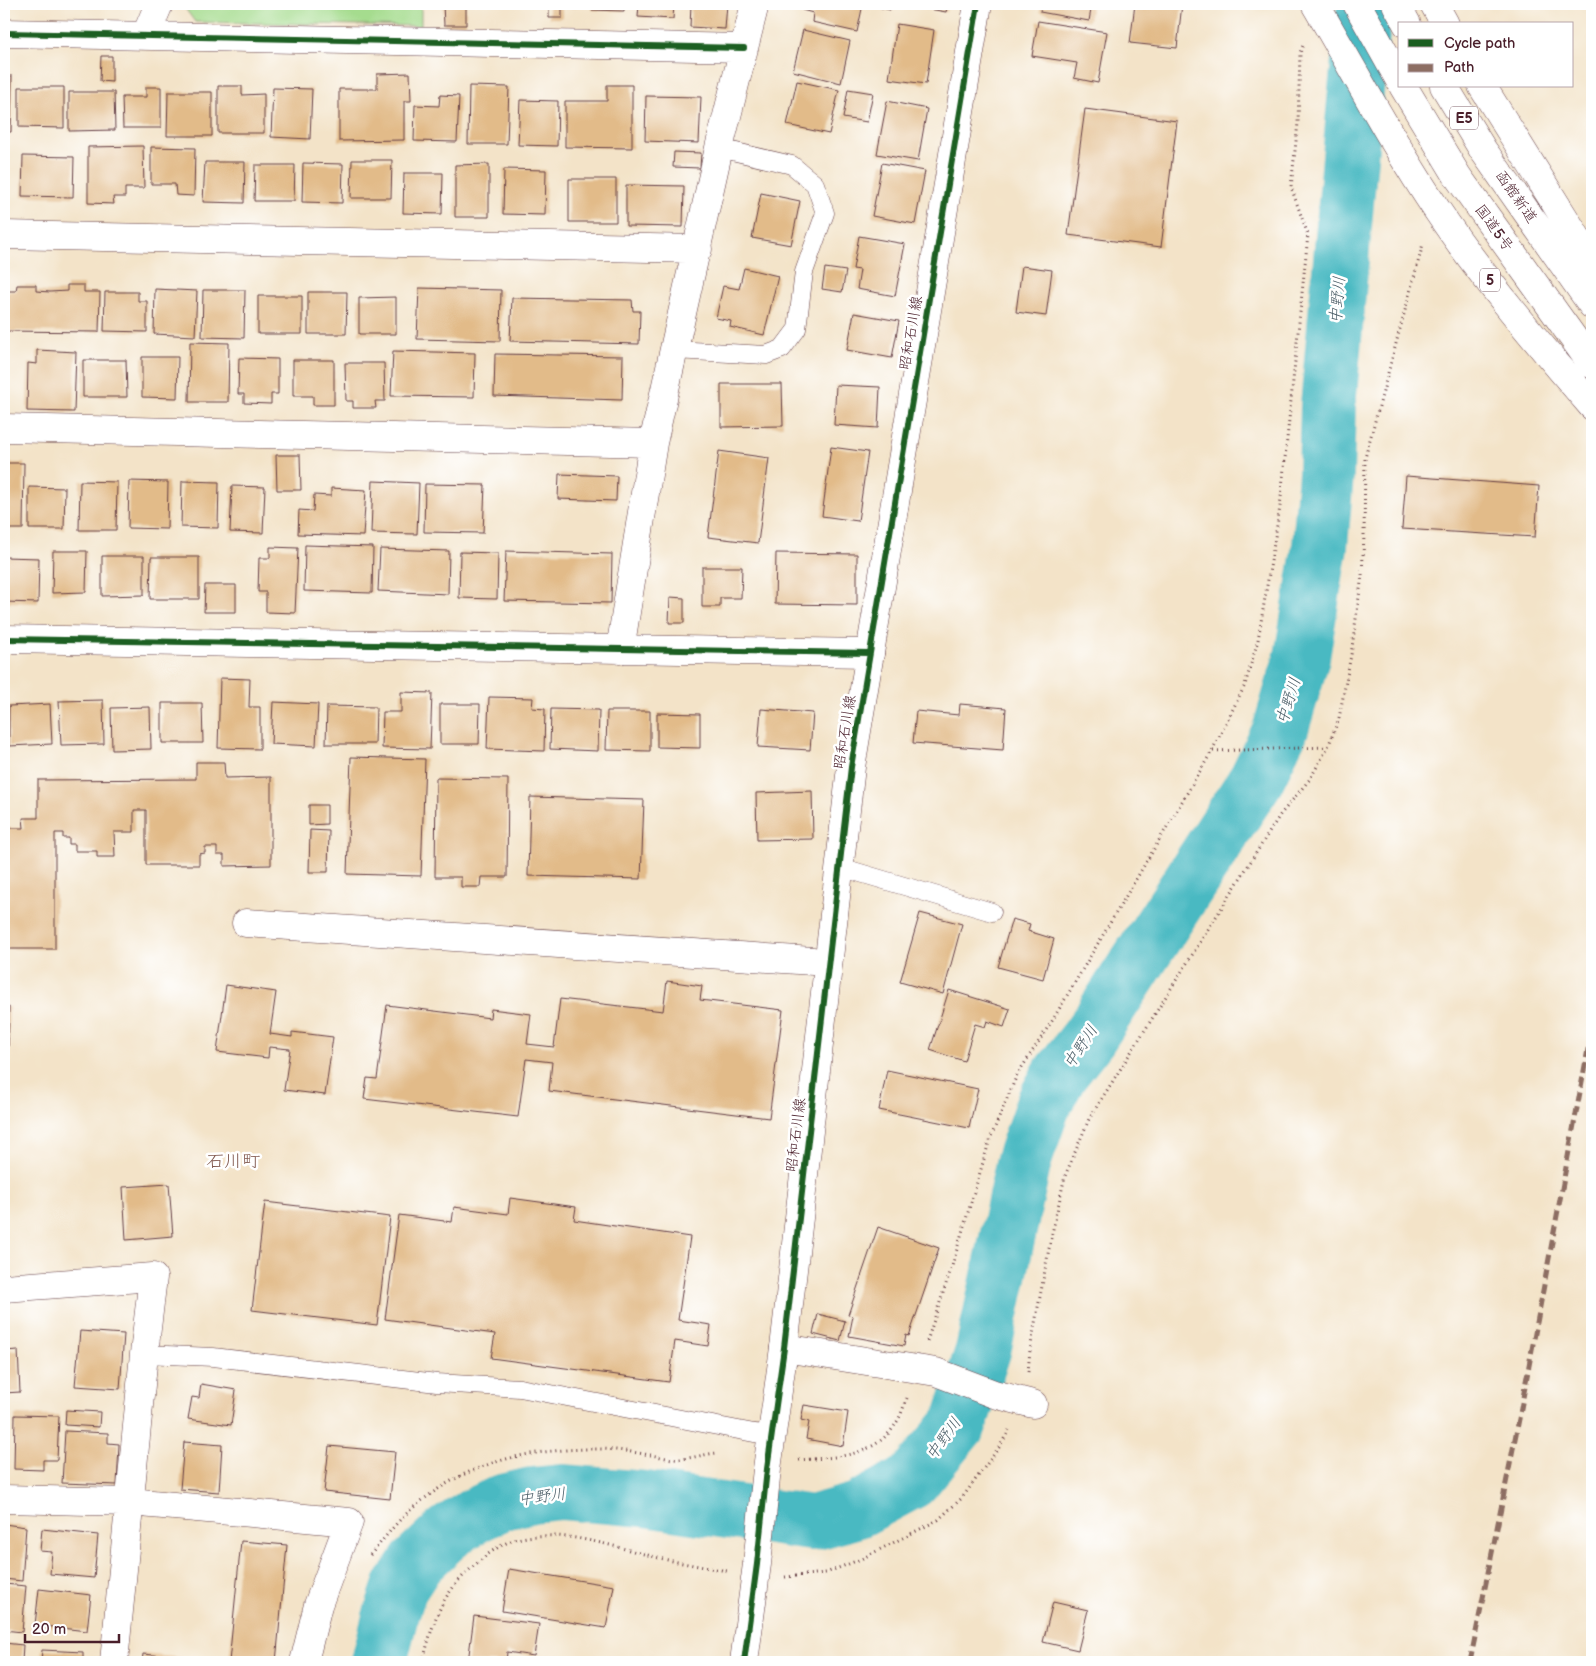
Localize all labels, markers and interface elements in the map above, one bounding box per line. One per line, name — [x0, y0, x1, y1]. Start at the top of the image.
legend — [1398, 22, 1574, 88]
text: Cycle path — [1444, 34, 1515, 53]
text: Path — [1444, 58, 1474, 77]
road number: E5 — [1450, 106, 1478, 130]
street label: 函館新道 — [1491, 167, 1541, 227]
street label: 国道5号 — [1471, 201, 1517, 255]
road number: 5 — [1480, 268, 1500, 292]
water label: 中野川 — [1326, 275, 1350, 325]
street label: 昭和石川線 — [895, 294, 927, 372]
water label: 中野川 — [1273, 675, 1305, 727]
street label: 昭和石川線 — [830, 693, 860, 771]
water label: 中野川 — [1060, 1022, 1102, 1072]
street label: 昭和石川線 — [782, 1097, 810, 1173]
district label: 石川町 — [206, 1151, 260, 1172]
water label: 中野川 — [922, 1414, 966, 1464]
water label: 中野川 — [517, 1485, 567, 1509]
scale bar — [25, 1611, 119, 1643]
text: 20 m — [32, 1620, 66, 1639]

